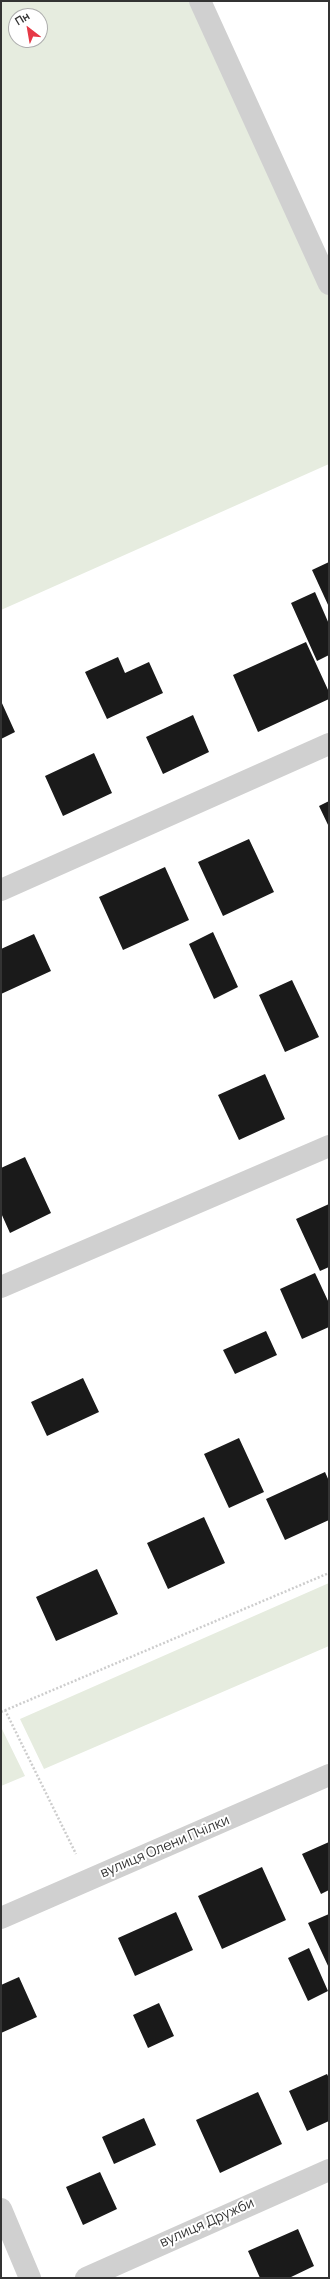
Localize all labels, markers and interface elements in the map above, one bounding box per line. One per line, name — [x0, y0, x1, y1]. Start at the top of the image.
north arrow — [8, 8, 48, 48]
text: Пн — [12, 8, 32, 28]
street label: вулиця Олени Пчілки — [98, 1812, 232, 1882]
street label: вулиця Дружби — [157, 2195, 257, 2251]

